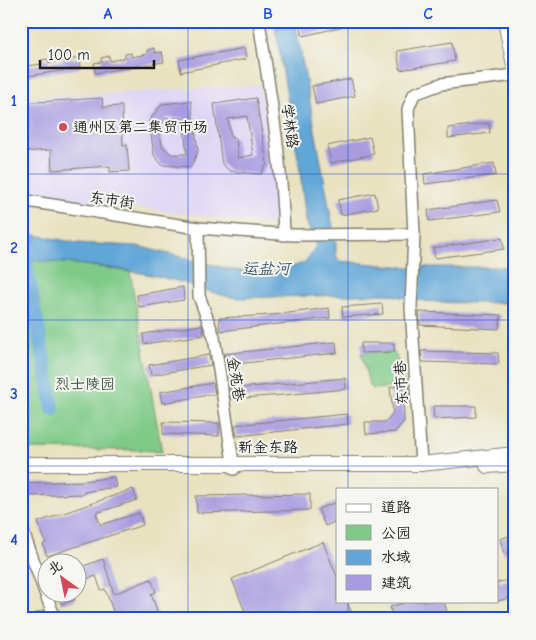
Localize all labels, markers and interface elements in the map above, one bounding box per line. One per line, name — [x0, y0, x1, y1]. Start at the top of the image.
text: A — [104, 5, 113, 23]
text: B — [263, 5, 273, 23]
text: C — [423, 5, 433, 23]
scale bar — [40, 38, 154, 70]
text: 100 m — [48, 46, 90, 64]
text: 1 — [11, 92, 17, 110]
street label: 学林路 — [278, 102, 302, 150]
place label: 通州区第二集贸市场 — [73, 118, 208, 136]
marker: 通州区第二集贸市场 — [57, 121, 69, 133]
street label: 东市街 — [88, 188, 136, 212]
text: 2 — [10, 239, 18, 257]
water label: 运盐河 — [242, 260, 293, 278]
street label: 金苑巷 — [224, 355, 248, 403]
street label: 东市巷 — [391, 360, 411, 406]
park label: 烈士陵园 — [55, 375, 115, 393]
text: 3 — [10, 385, 18, 403]
street label: 新金东路 — [238, 438, 298, 456]
legend — [336, 488, 498, 602]
text: 道路 — [381, 498, 411, 516]
text: 公园 — [381, 524, 411, 542]
text: 4 — [10, 531, 18, 549]
text: 水域 — [381, 548, 411, 566]
north arrow — [38, 552, 88, 602]
text: 北 — [45, 557, 66, 578]
text: 建筑 — [381, 574, 411, 592]

